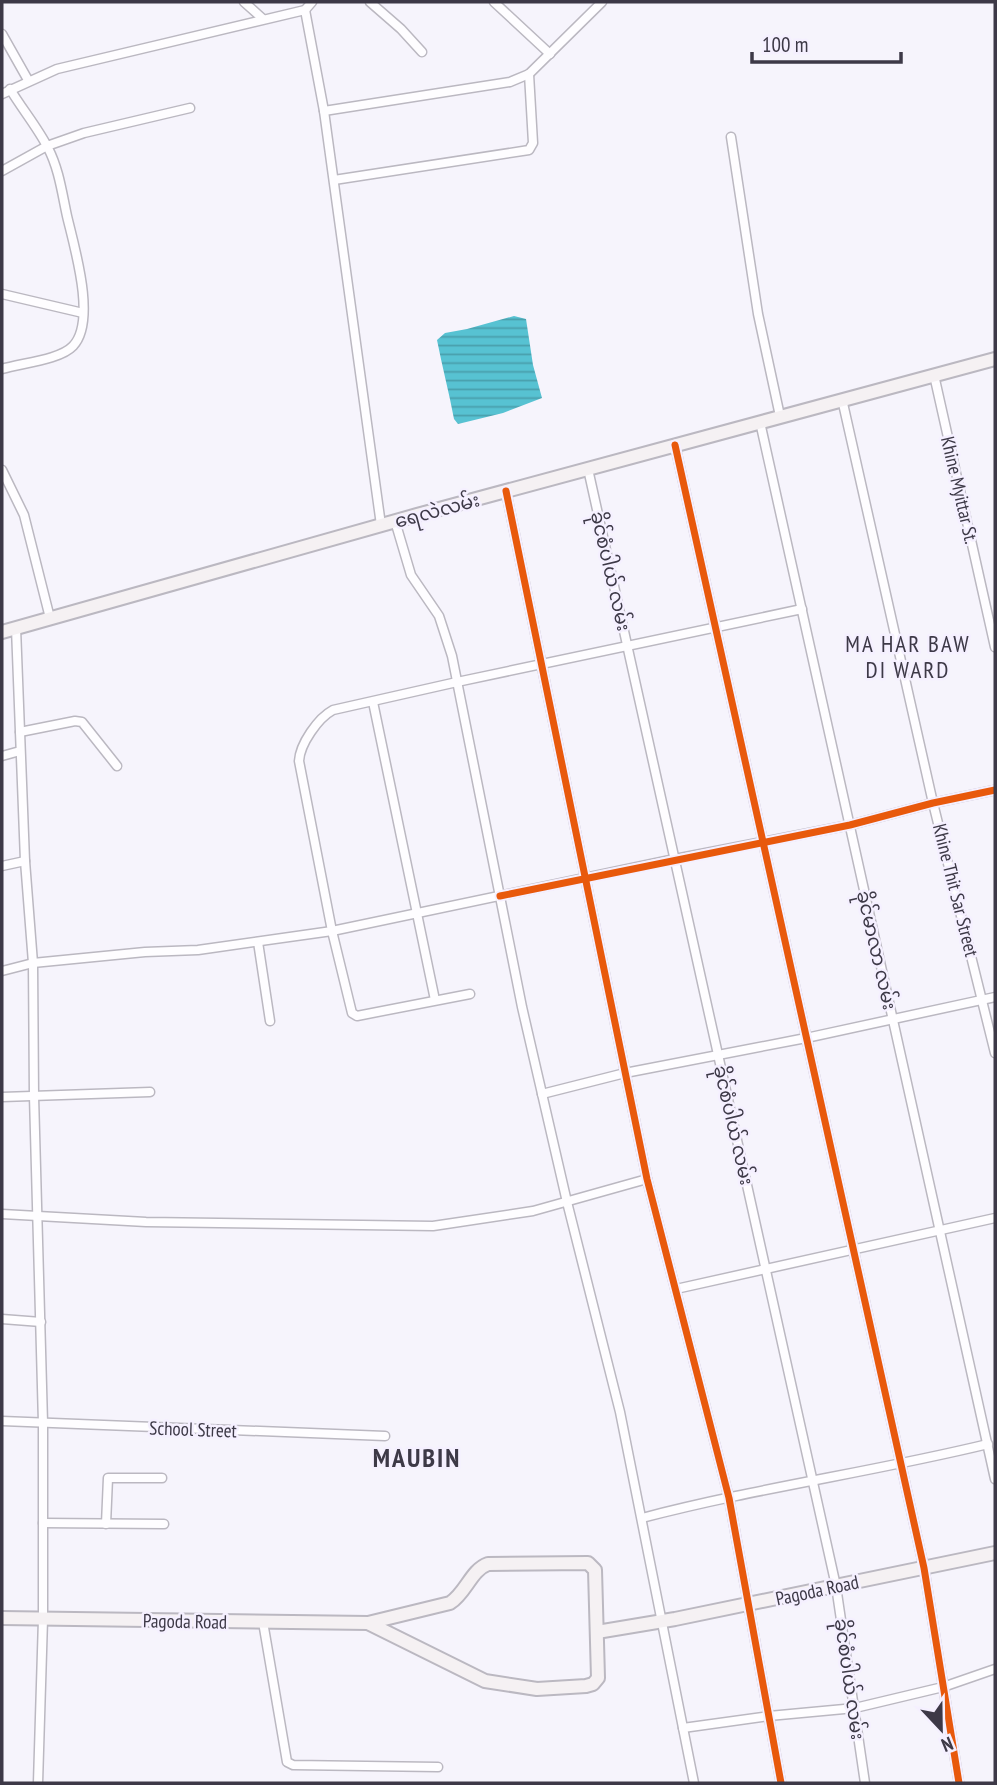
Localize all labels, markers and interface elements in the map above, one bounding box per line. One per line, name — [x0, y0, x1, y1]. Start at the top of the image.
scale bar — [752, 21, 901, 65]
text: 100 m — [762, 31, 808, 58]
street label: Khine Myittar St. — [936, 434, 984, 546]
street label: ရေလဲလမ်း — [391, 485, 483, 537]
street label: ခိုင်စံပါယ် လမ်း — [581, 508, 638, 634]
district label: MA HAR BAW DI WARD — [845, 629, 971, 684]
street label: Khine Thit Sar Street — [928, 821, 984, 960]
street label: ခိုင်မာလာ လမ်း — [847, 888, 904, 1013]
street label: ခိုင်စံပါယ် လမ်း — [704, 1062, 761, 1188]
street label: School Street — [149, 1415, 238, 1443]
district label: MAUBIN — [373, 1441, 461, 1474]
street label: Pagoda Road — [773, 1569, 861, 1611]
street label: Pagoda Road — [143, 1608, 227, 1634]
street label: ခိုင်စံပါယ် လမ်း — [825, 1617, 872, 1742]
north arrow — [906, 1694, 976, 1764]
text: N — [938, 1732, 957, 1758]

